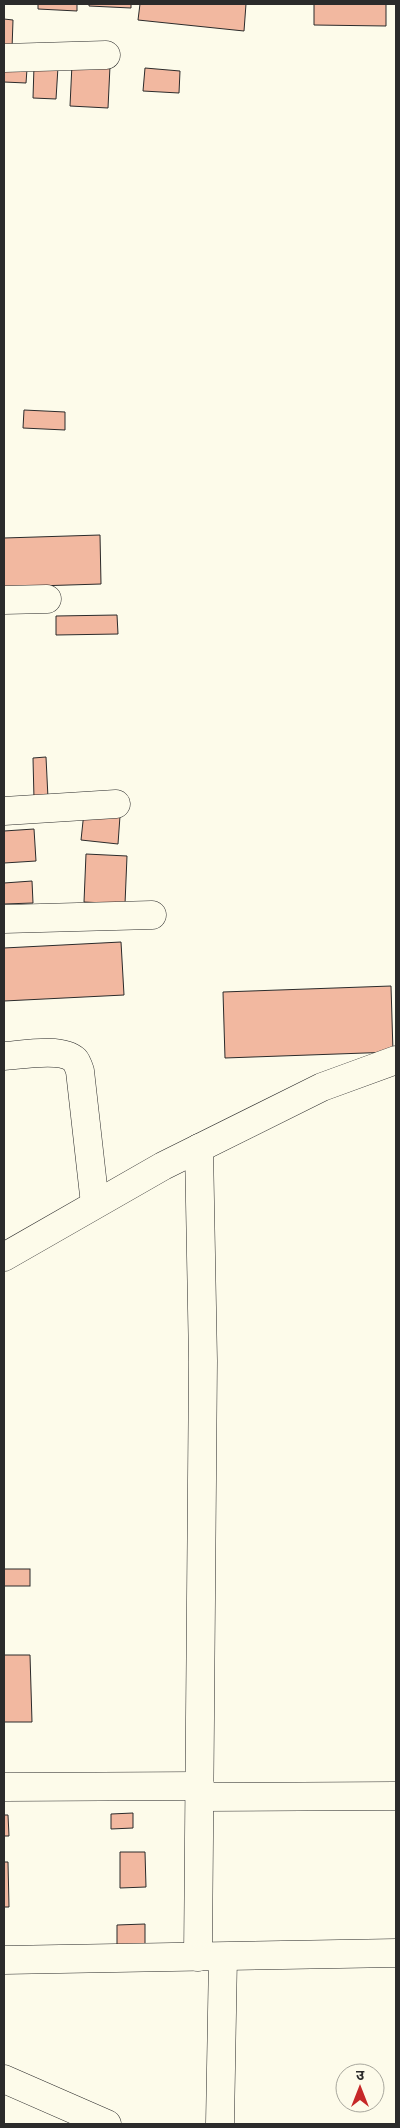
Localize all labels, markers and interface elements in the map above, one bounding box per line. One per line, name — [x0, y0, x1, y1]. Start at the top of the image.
north arrow — [335, 2063, 385, 2113]
text: उ — [356, 2067, 365, 2083]

